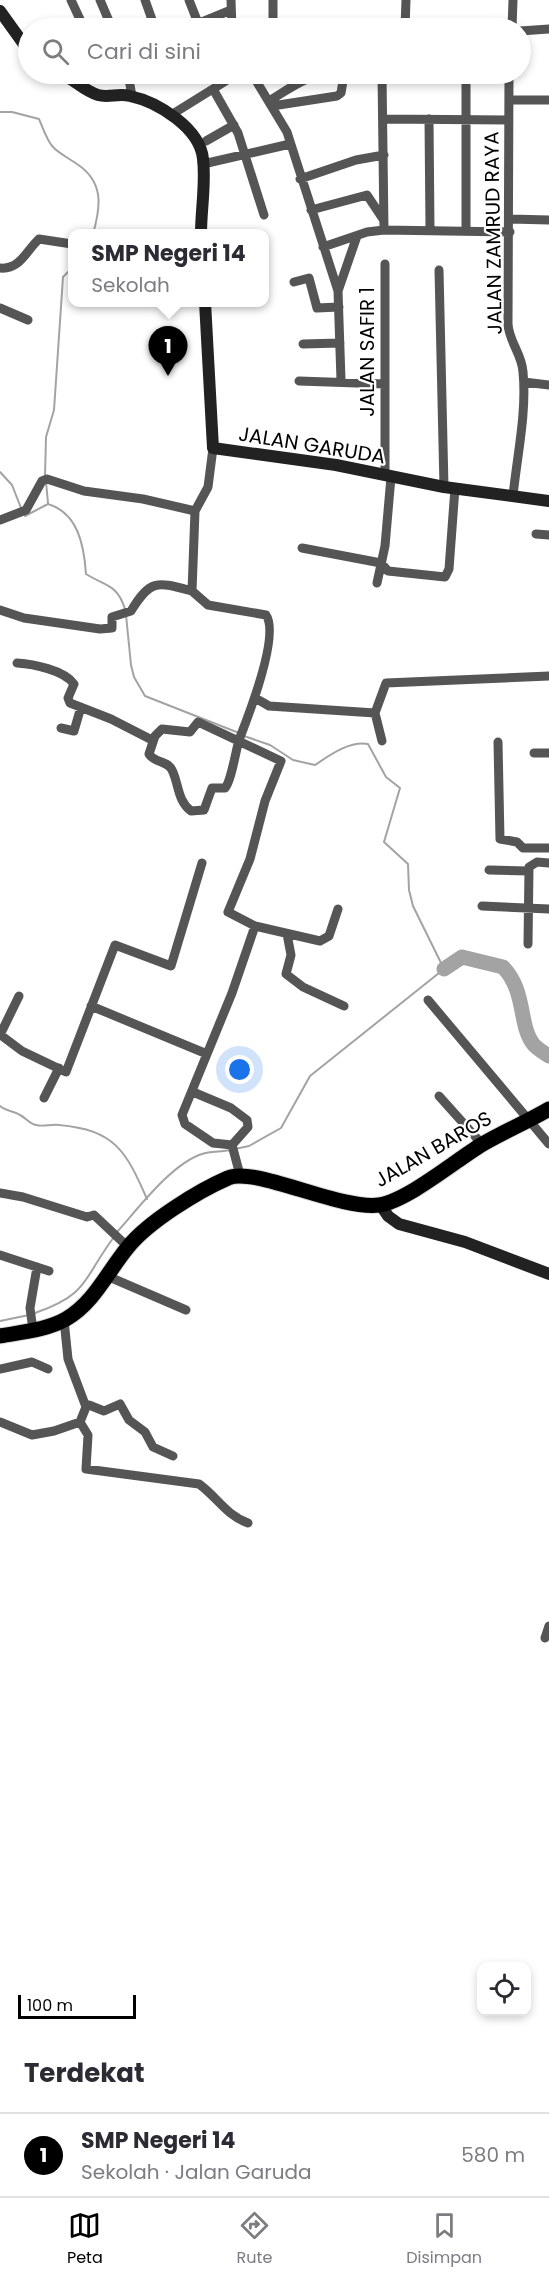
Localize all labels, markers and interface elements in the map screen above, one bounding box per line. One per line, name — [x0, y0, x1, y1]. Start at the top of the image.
search box — [18, 18, 531, 84]
icon: search — [39, 35, 72, 68]
text: Cari di sini — [87, 36, 201, 67]
street label: JALAN ZAMRUD RAYA — [477, 131, 509, 335]
popup — [68, 229, 269, 307]
text: SMP Negeri 14 — [91, 238, 246, 269]
text: Sekolah — [91, 271, 170, 299]
street label: JALAN SAFIR 1 — [353, 287, 381, 417]
pin: 1 — [148, 326, 188, 376]
street label: JALAN GARUDA — [237, 420, 387, 470]
your location — [225, 1055, 254, 1084]
street label: JALAN BAROS — [369, 1104, 497, 1194]
map controls — [477, 1962, 531, 2016]
button: locate — [477, 1962, 531, 2016]
scale bar — [18, 1992, 136, 2020]
text: 100 m — [27, 1994, 73, 2017]
text: Terdekat — [24, 2055, 144, 2091]
text: SMP Negeri 14 — [81, 2125, 235, 2156]
text: 1 — [40, 2141, 47, 2169]
text: 580 m — [461, 2141, 525, 2169]
text: Sekolah · Jalan Garuda — [81, 2158, 311, 2186]
tab: Peta — [67, 2209, 103, 2270]
tab: Rute — [237, 2209, 272, 2270]
tab: Disimpan — [406, 2209, 482, 2270]

